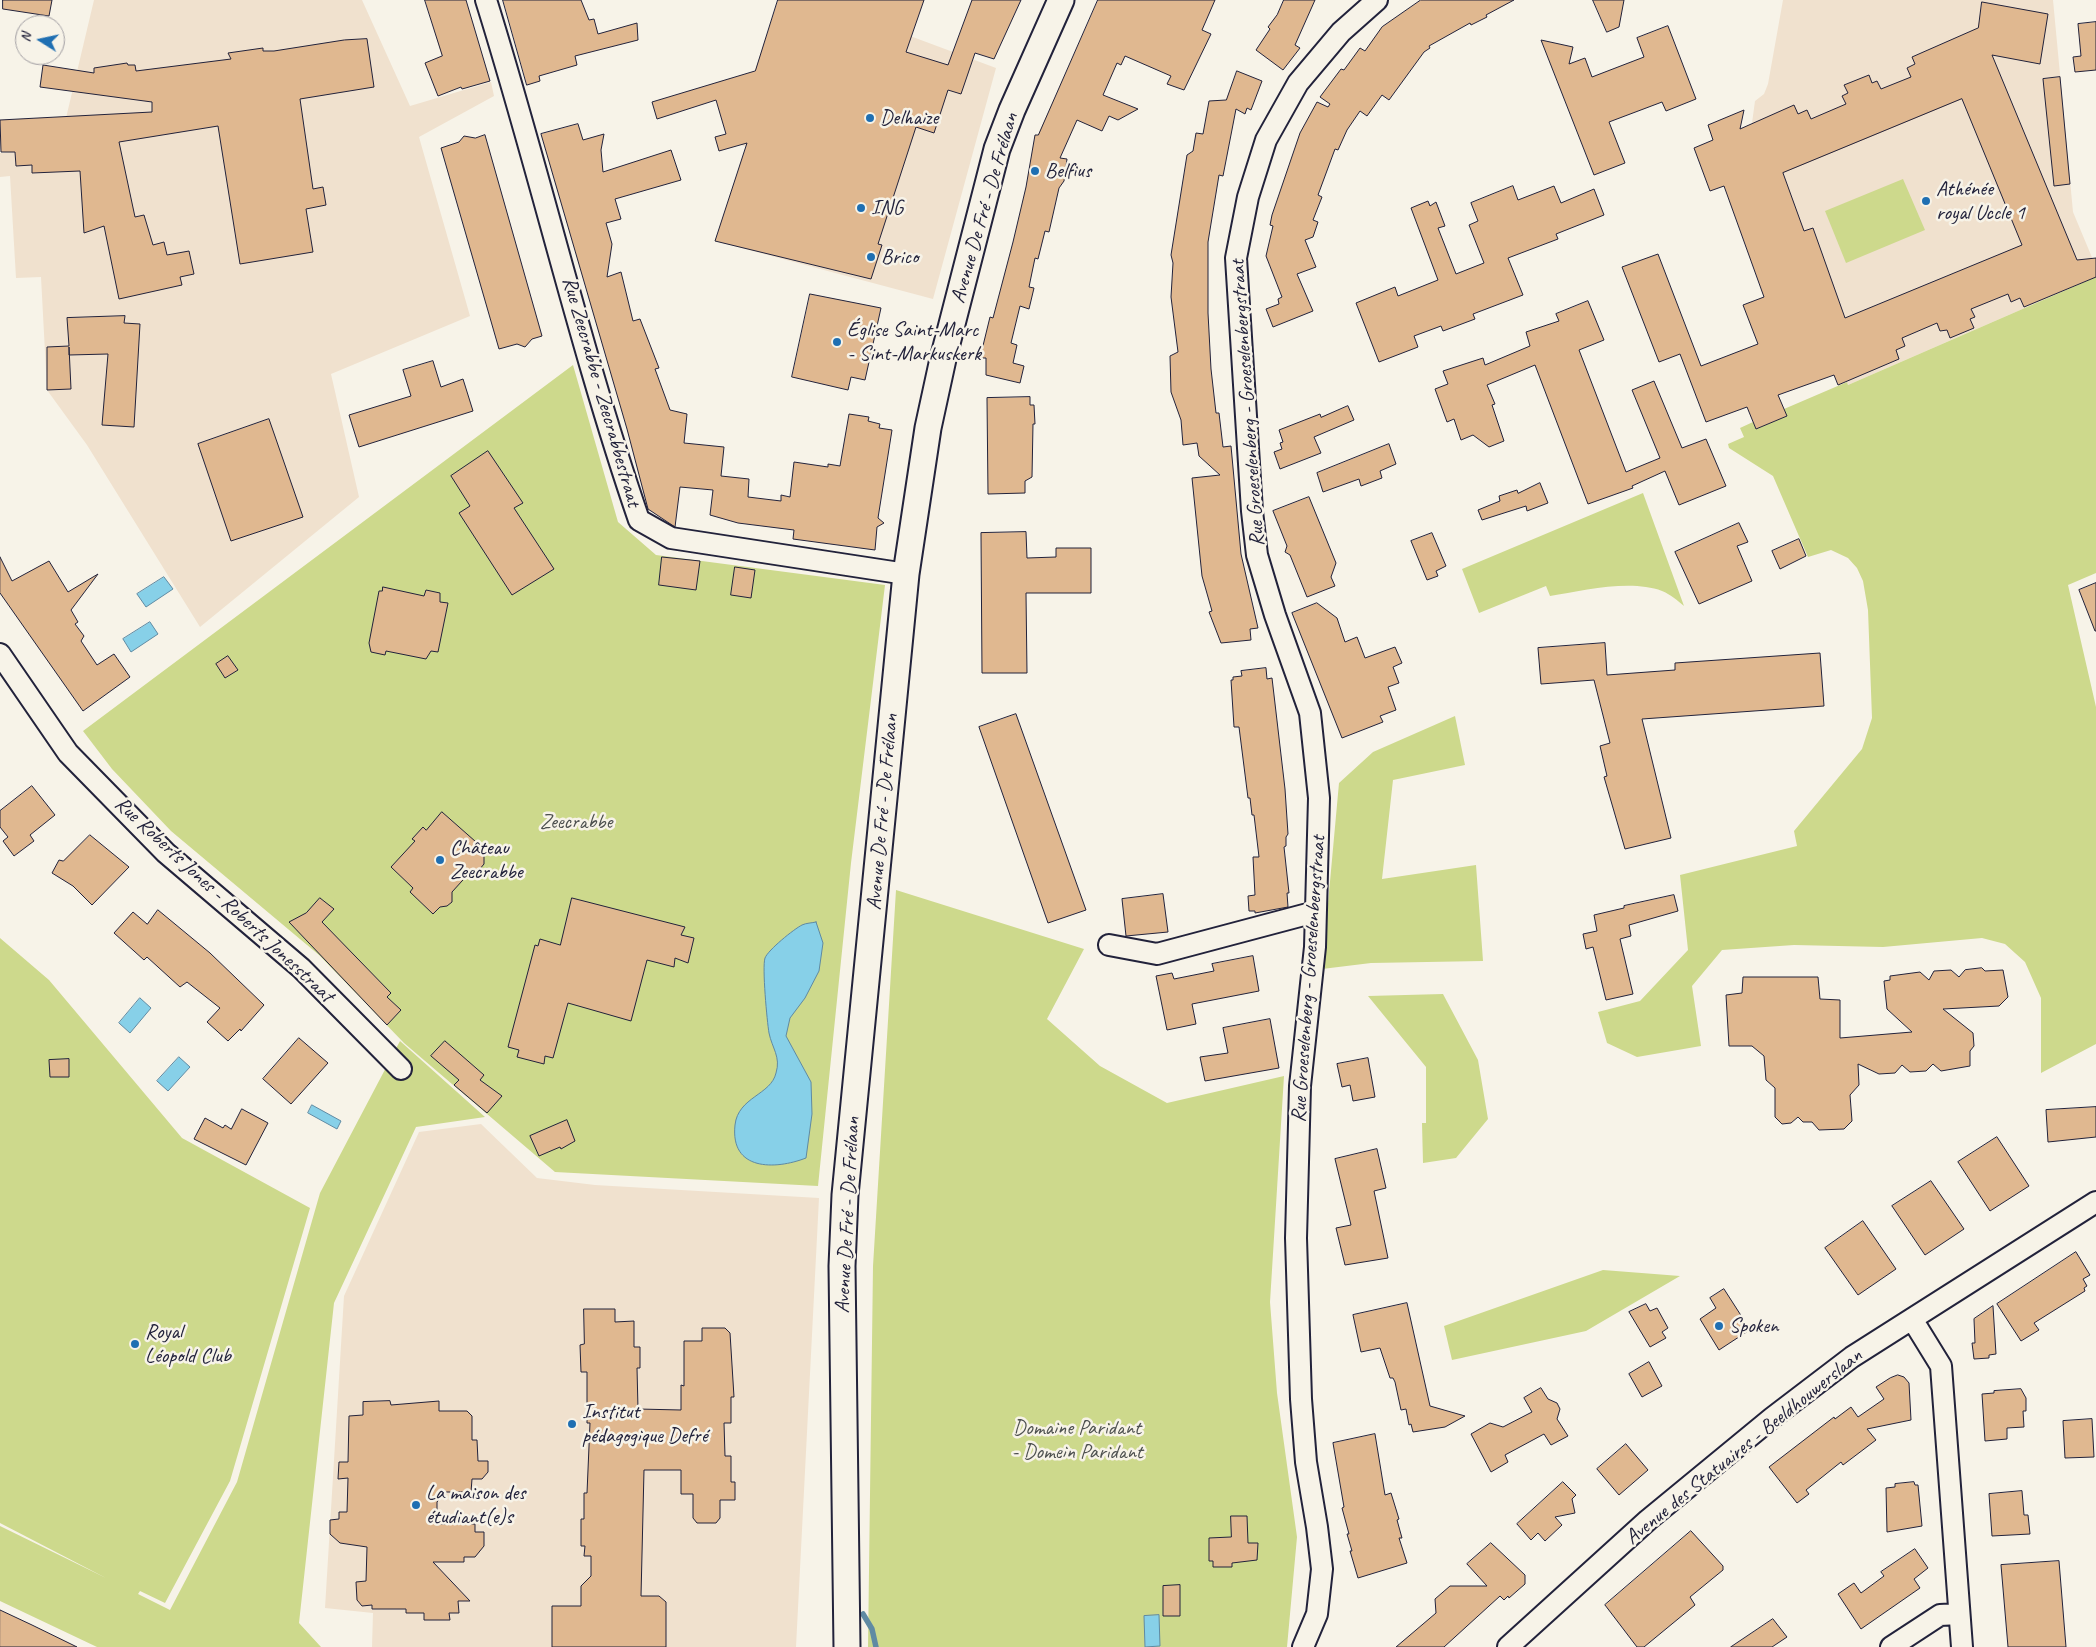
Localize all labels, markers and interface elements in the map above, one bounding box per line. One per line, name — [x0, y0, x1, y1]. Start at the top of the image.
north arrow — [15, 15, 65, 65]
text: N — [17, 32, 35, 43]
place label: Delhaize — [880, 105, 938, 131]
street label: Avenue De Fré - De Frélaan — [946, 110, 1024, 306]
marker: Delhaize — [864, 112, 876, 124]
place label: Belfius — [1045, 158, 1091, 184]
marker: Belfius — [1029, 165, 1041, 177]
place label: Athénée royal Uccle 1 — [1936, 176, 2025, 226]
place label: ING — [871, 195, 903, 221]
marker: Athénée royal Uccle 1 — [1920, 195, 1932, 207]
marker: ING — [855, 202, 867, 214]
place label: Brico — [881, 244, 918, 270]
marker: Brico — [865, 251, 877, 263]
street label: Rue Groeselenberg - Groeselenbergstraat — [1225, 259, 1271, 547]
street label: Rue Zeecrabbe - Zeecrabbestraat — [556, 274, 646, 510]
place label: Église Saint-Marc - Sint-Markuskerk — [847, 317, 981, 367]
marker: Église Saint-Marc - Sint-Markuskerk — [831, 336, 843, 348]
street label: Avenue De Fré - De Frélaan — [862, 713, 904, 911]
street label: Rue Roberts Jones - Roberts Jonesstraat — [109, 792, 339, 1008]
park label: Zeecrabbe — [540, 809, 612, 835]
place label: Château Zeecrabbe — [450, 835, 522, 885]
street label: Rue Groeselenberg - Groeselenbergstraat — [1286, 835, 1332, 1123]
marker: Château Zeecrabbe — [434, 854, 446, 866]
street label: Avenue De Fré - De Frélaan — [830, 1116, 866, 1314]
place label: Spoken — [1729, 1313, 1778, 1339]
place label: Royal Léopold Club — [145, 1319, 231, 1369]
marker: Spoken — [1713, 1320, 1725, 1332]
marker: Royal Léopold Club — [129, 1338, 141, 1350]
street label: Avenue des Statuaires - Beeldhouwerslaan — [1620, 1344, 1868, 1550]
place label: Institut pédagogique Defré — [582, 1399, 707, 1449]
park label: Domaine Paridant - Domein Paridant — [1011, 1415, 1143, 1465]
marker: Institut pédagogique Defré — [566, 1418, 578, 1430]
place label: La maison des étudiant(e)s — [426, 1480, 525, 1530]
marker: La maison des étudiant(e)s — [410, 1499, 422, 1511]

